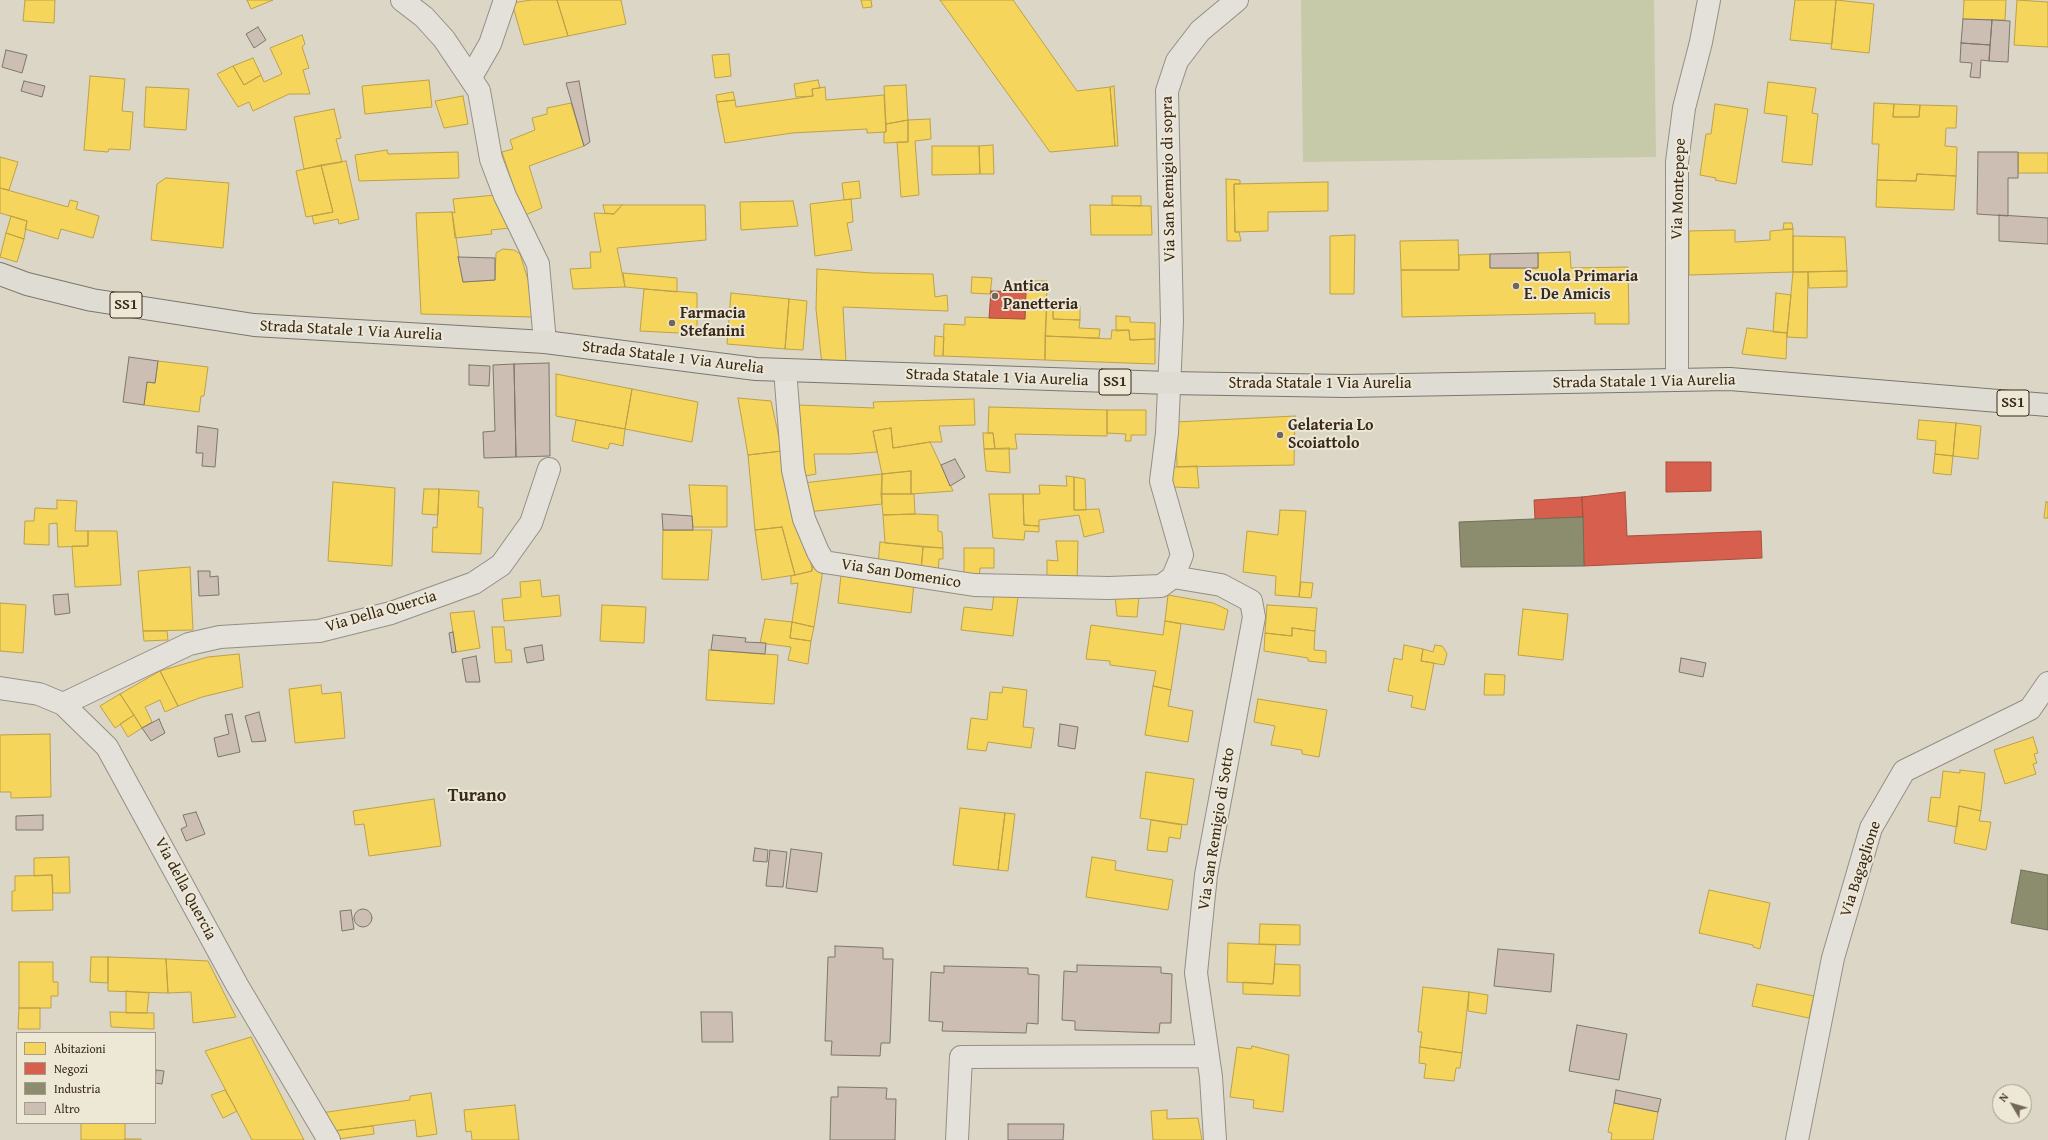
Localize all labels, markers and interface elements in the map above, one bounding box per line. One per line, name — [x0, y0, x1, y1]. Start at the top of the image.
street label: Via San Remigio di sopra — [1158, 96, 1180, 262]
street label: Via Montepepe — [1668, 138, 1690, 240]
place label: Scuola Primaria E. De Amicis — [1524, 267, 1638, 305]
place label: Antica Panetteria — [1003, 277, 1078, 315]
marker: Scuola Primaria E. De Amicis — [1511, 281, 1521, 291]
marker: Antica Panetteria — [990, 291, 1000, 301]
road number: SS1 — [110, 292, 142, 318]
place label: Farmacia Stefanini — [680, 304, 746, 342]
street label: Strada Statale 1 Via Aurelia — [259, 317, 443, 345]
marker: Farmacia Stefanini — [667, 318, 677, 328]
street label: Strada Statale 1 Via Aurelia — [581, 337, 765, 379]
street label: Strada Statale 1 Via Aurelia — [905, 365, 1089, 391]
road number: SS1 — [1099, 369, 1131, 395]
street label: Strada Statale 1 Via Aurelia — [1552, 371, 1736, 393]
street label: Strada Statale 1 Via Aurelia — [1229, 374, 1411, 394]
road number: SS1 — [1997, 390, 2029, 416]
place label: Gelateria Lo Scoiattolo — [1288, 416, 1374, 454]
marker: Gelateria Lo Scoiattolo — [1275, 430, 1285, 440]
street label: Via San Domenico — [840, 555, 962, 593]
street label: Via Della Quercia — [323, 587, 439, 637]
street label: Via San Remigio di Sotto — [1195, 746, 1239, 912]
district label: Turano — [448, 785, 506, 807]
street label: Via Bagaglione — [1836, 819, 1886, 919]
street label: Via della Quercia — [150, 834, 220, 944]
legend — [16, 1032, 156, 1124]
text: Abitazioni — [54, 1040, 106, 1057]
text: Negozi — [54, 1060, 88, 1077]
text: Industria — [54, 1080, 100, 1097]
north arrow — [1992, 1084, 2032, 1124]
text: N — [1995, 1089, 2012, 1105]
text: Altro — [54, 1100, 80, 1117]

